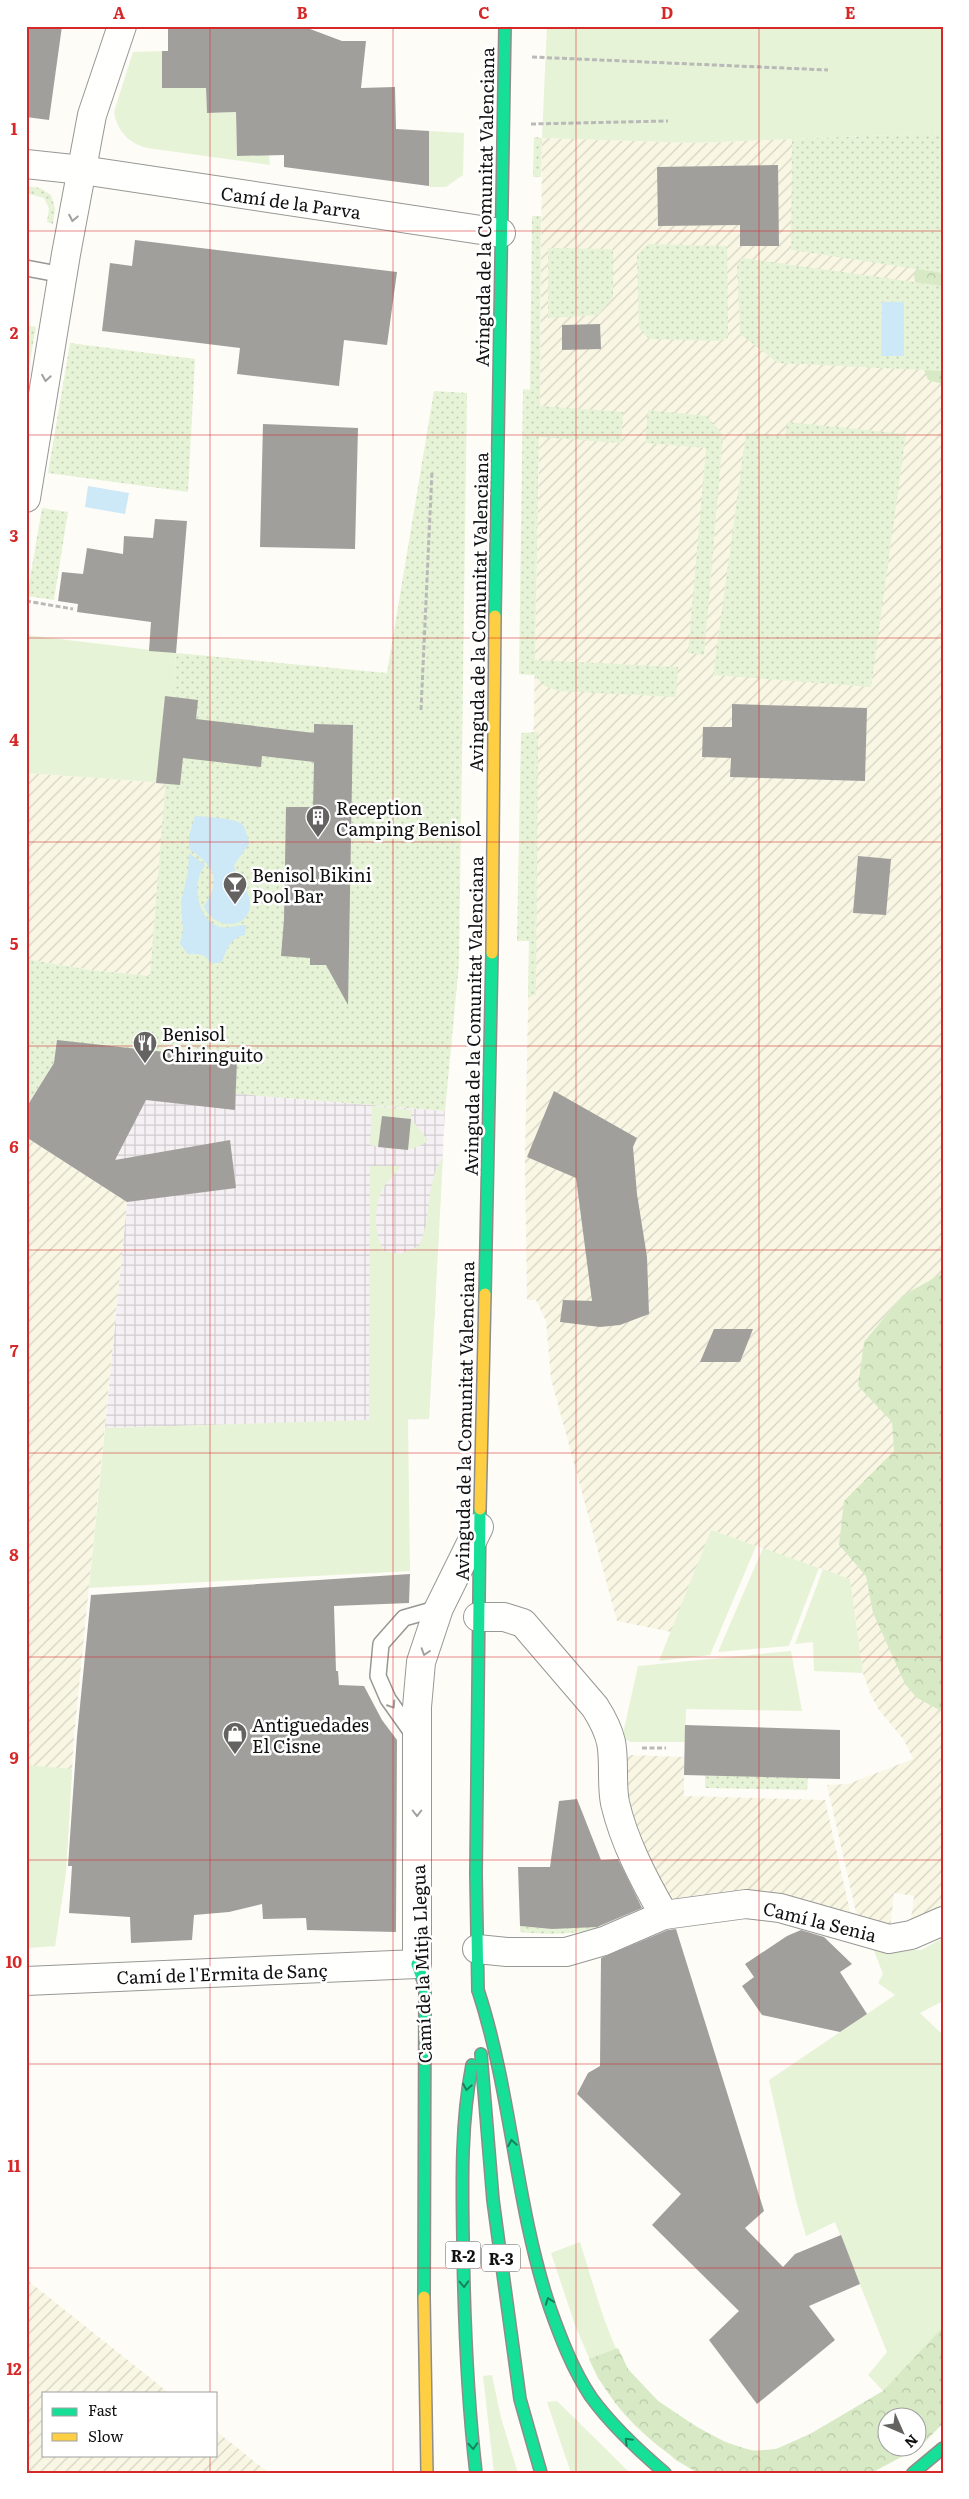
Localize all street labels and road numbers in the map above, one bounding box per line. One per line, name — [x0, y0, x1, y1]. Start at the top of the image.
street label: Avinguda de la Comunitat Valenciana — [468, 47, 500, 367]
street label: Camí de la Parva — [219, 179, 363, 225]
street label: Avinguda de la Comunitat Valenciana — [462, 452, 494, 772]
street label: Avinguda de la Comunitat Valenciana — [457, 856, 489, 1176]
street label: Avinguda de la Comunitat Valenciana — [448, 1261, 480, 1581]
street label: Camí de la Mitja Llegua — [404, 1864, 438, 2064]
street label: Camí la Senia — [761, 1894, 880, 1948]
street label: Camí de l'Ermita de Sanç — [116, 1956, 328, 1990]
road number: R-2 — [446, 2242, 480, 2268]
road number: R-3 — [482, 2244, 520, 2272]

